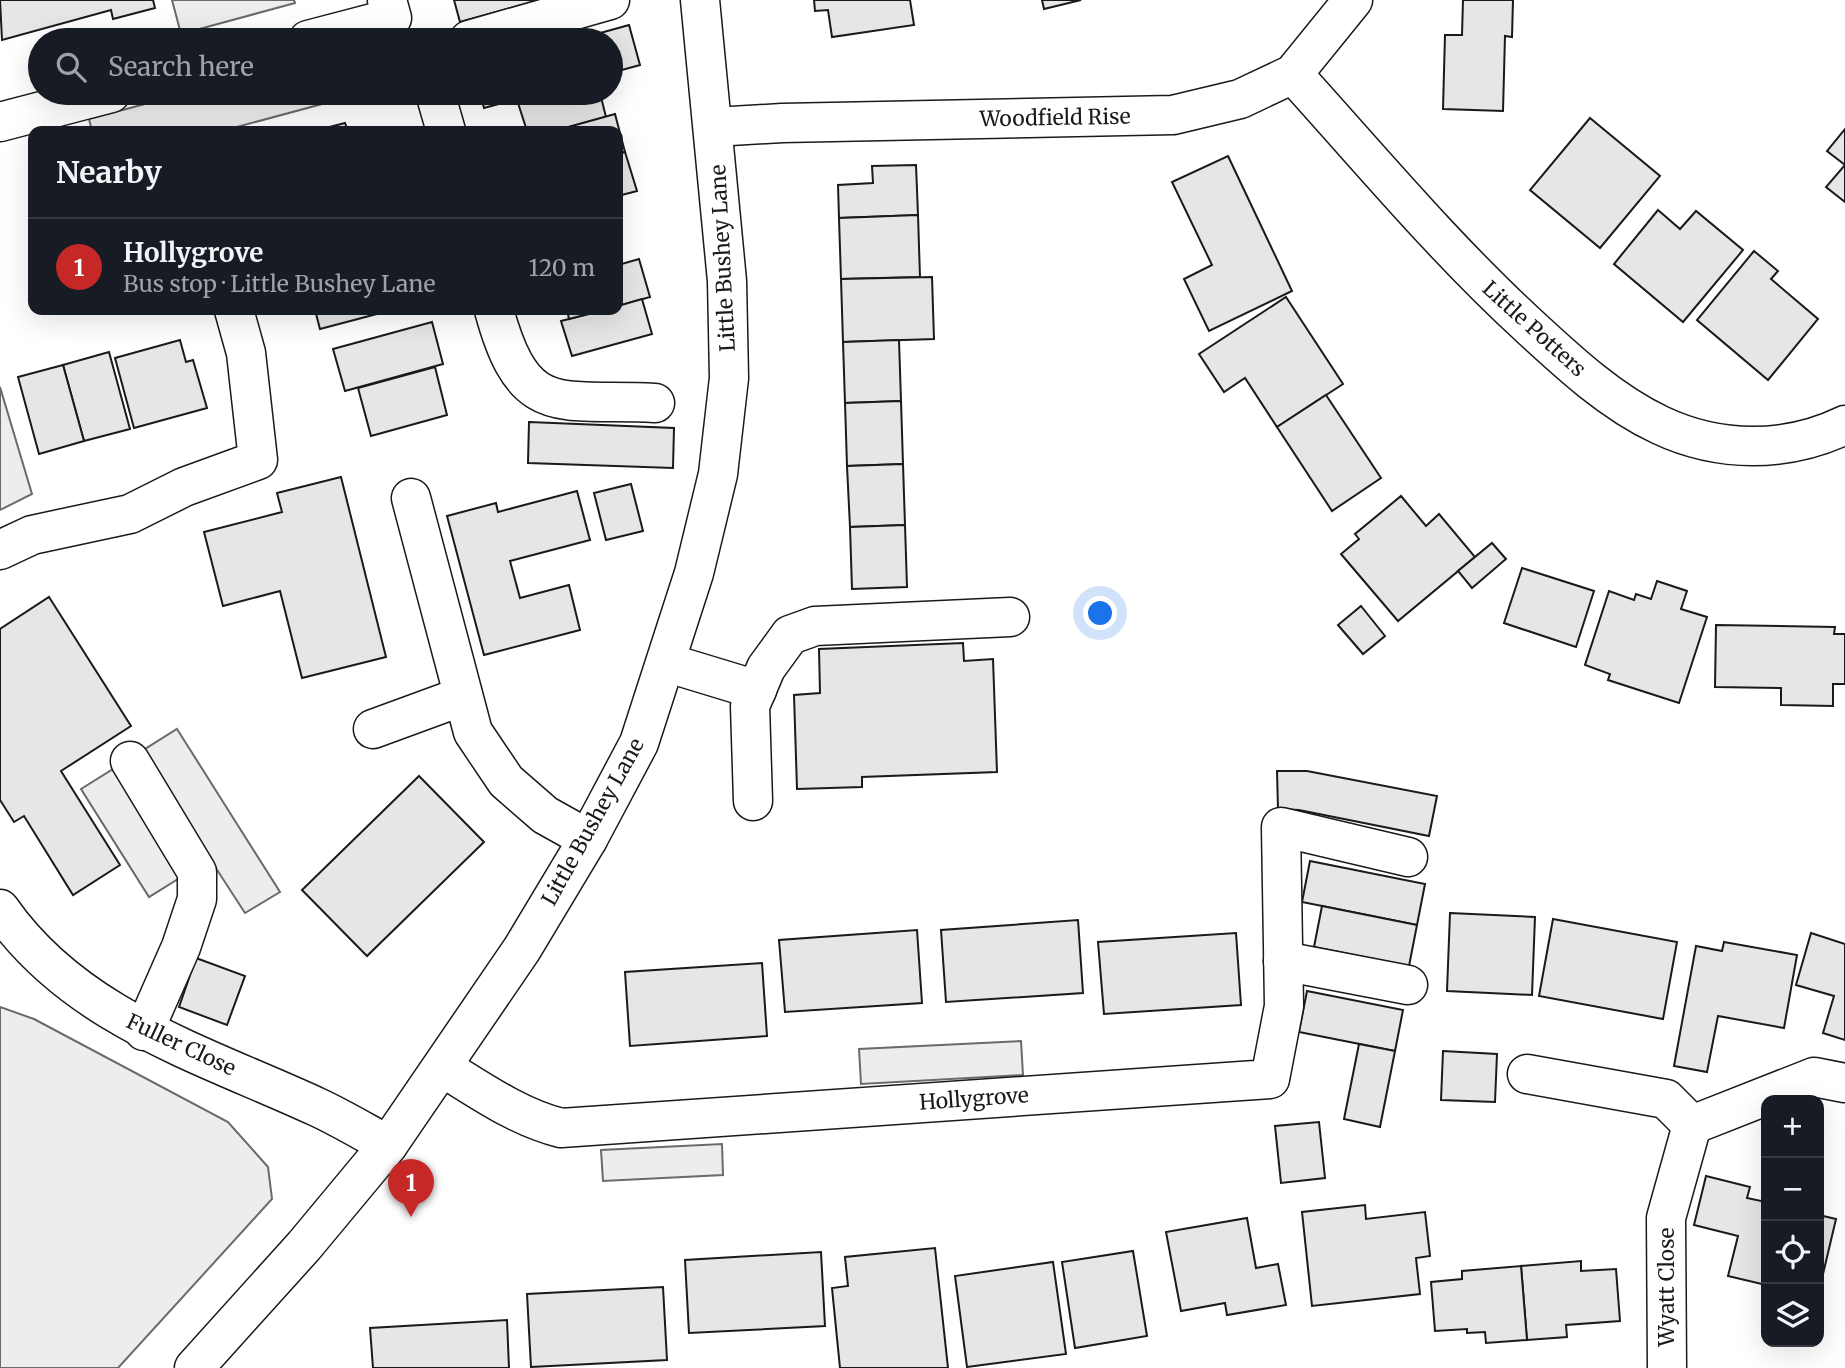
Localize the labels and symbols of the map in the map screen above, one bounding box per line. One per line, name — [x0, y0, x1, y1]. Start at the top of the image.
street label: Woodfield Rise — [978, 103, 1131, 132]
street label: Little Bushey Lane — [704, 164, 741, 352]
street label: Little Potters — [1477, 275, 1592, 382]
your location — [1083, 596, 1117, 630]
street label: Little Bushey Lane — [535, 733, 650, 910]
street label: Fuller Close — [122, 1007, 240, 1082]
street label: Hollygrove — [918, 1081, 1030, 1116]
pin: 1 — [388, 1159, 434, 1217]
street label: Wyatt Close — [1653, 1227, 1680, 1347]

